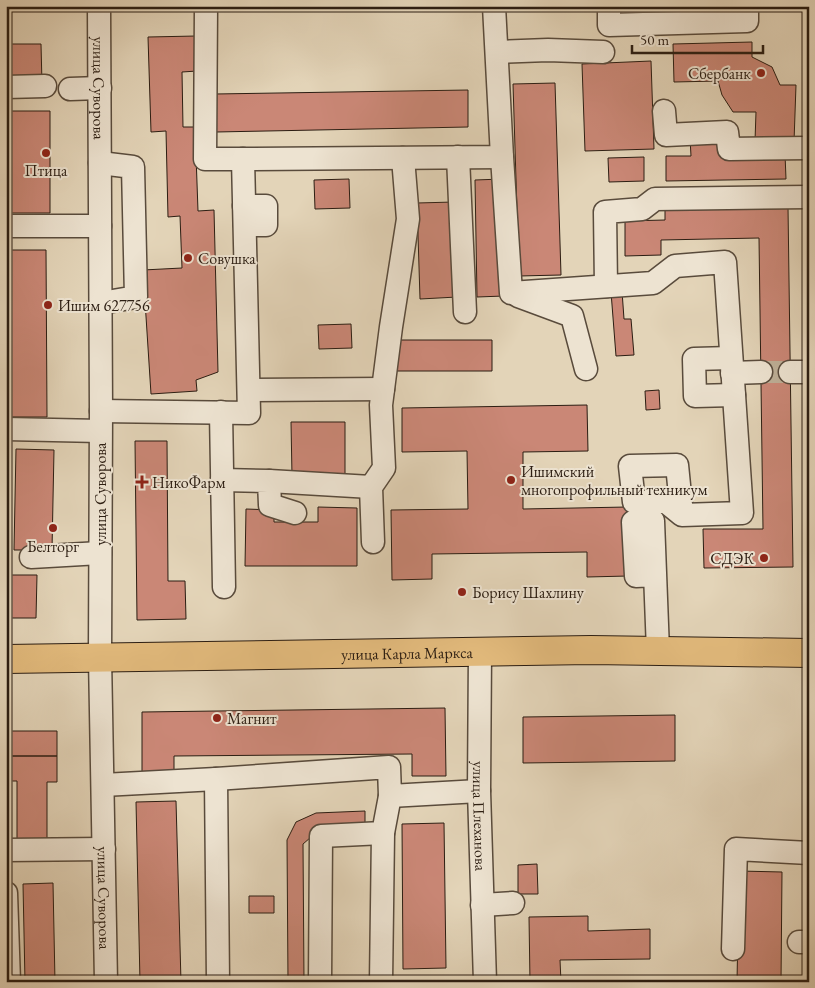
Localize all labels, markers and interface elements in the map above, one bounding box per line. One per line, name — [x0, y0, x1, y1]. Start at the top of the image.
scale bar — [632, 22, 764, 54]
text: 50 m — [640, 30, 669, 49]
street label: улица Суворова — [89, 36, 110, 140]
place label: Сбербанк — [688, 63, 751, 84]
marker: Сбербанк — [755, 67, 767, 79]
marker: Птица — [40, 147, 52, 159]
place label: Птица — [25, 160, 68, 181]
place label: Совушка — [198, 248, 256, 269]
marker: Совушка — [182, 252, 194, 264]
place label: Ишим 627756 — [58, 295, 150, 316]
marker: Ишим 627756 — [42, 299, 54, 311]
street label: улица Суворова — [90, 442, 111, 546]
place label: Ишимский многопрофильный техникум — [521, 461, 707, 500]
place label: НикоФарм — [152, 472, 225, 493]
marker: Ишимский многопрофильный техникум — [505, 474, 517, 486]
marker: НикоФарм — [136, 476, 148, 488]
marker: Белторг — [47, 522, 59, 534]
place label: Белторг — [27, 536, 79, 557]
place label: СДЭК — [710, 548, 754, 569]
marker: СДЭК — [758, 552, 770, 564]
place label: Борису Шахлину — [472, 582, 585, 603]
marker: Борису Шахлину — [456, 586, 468, 598]
street label: улица Карла Маркса — [341, 641, 474, 664]
place label: Магнит — [227, 708, 277, 729]
marker: Магнит — [211, 712, 223, 724]
street label: улица Плеханова — [468, 761, 492, 872]
street label: улица Суворова — [93, 846, 116, 950]

